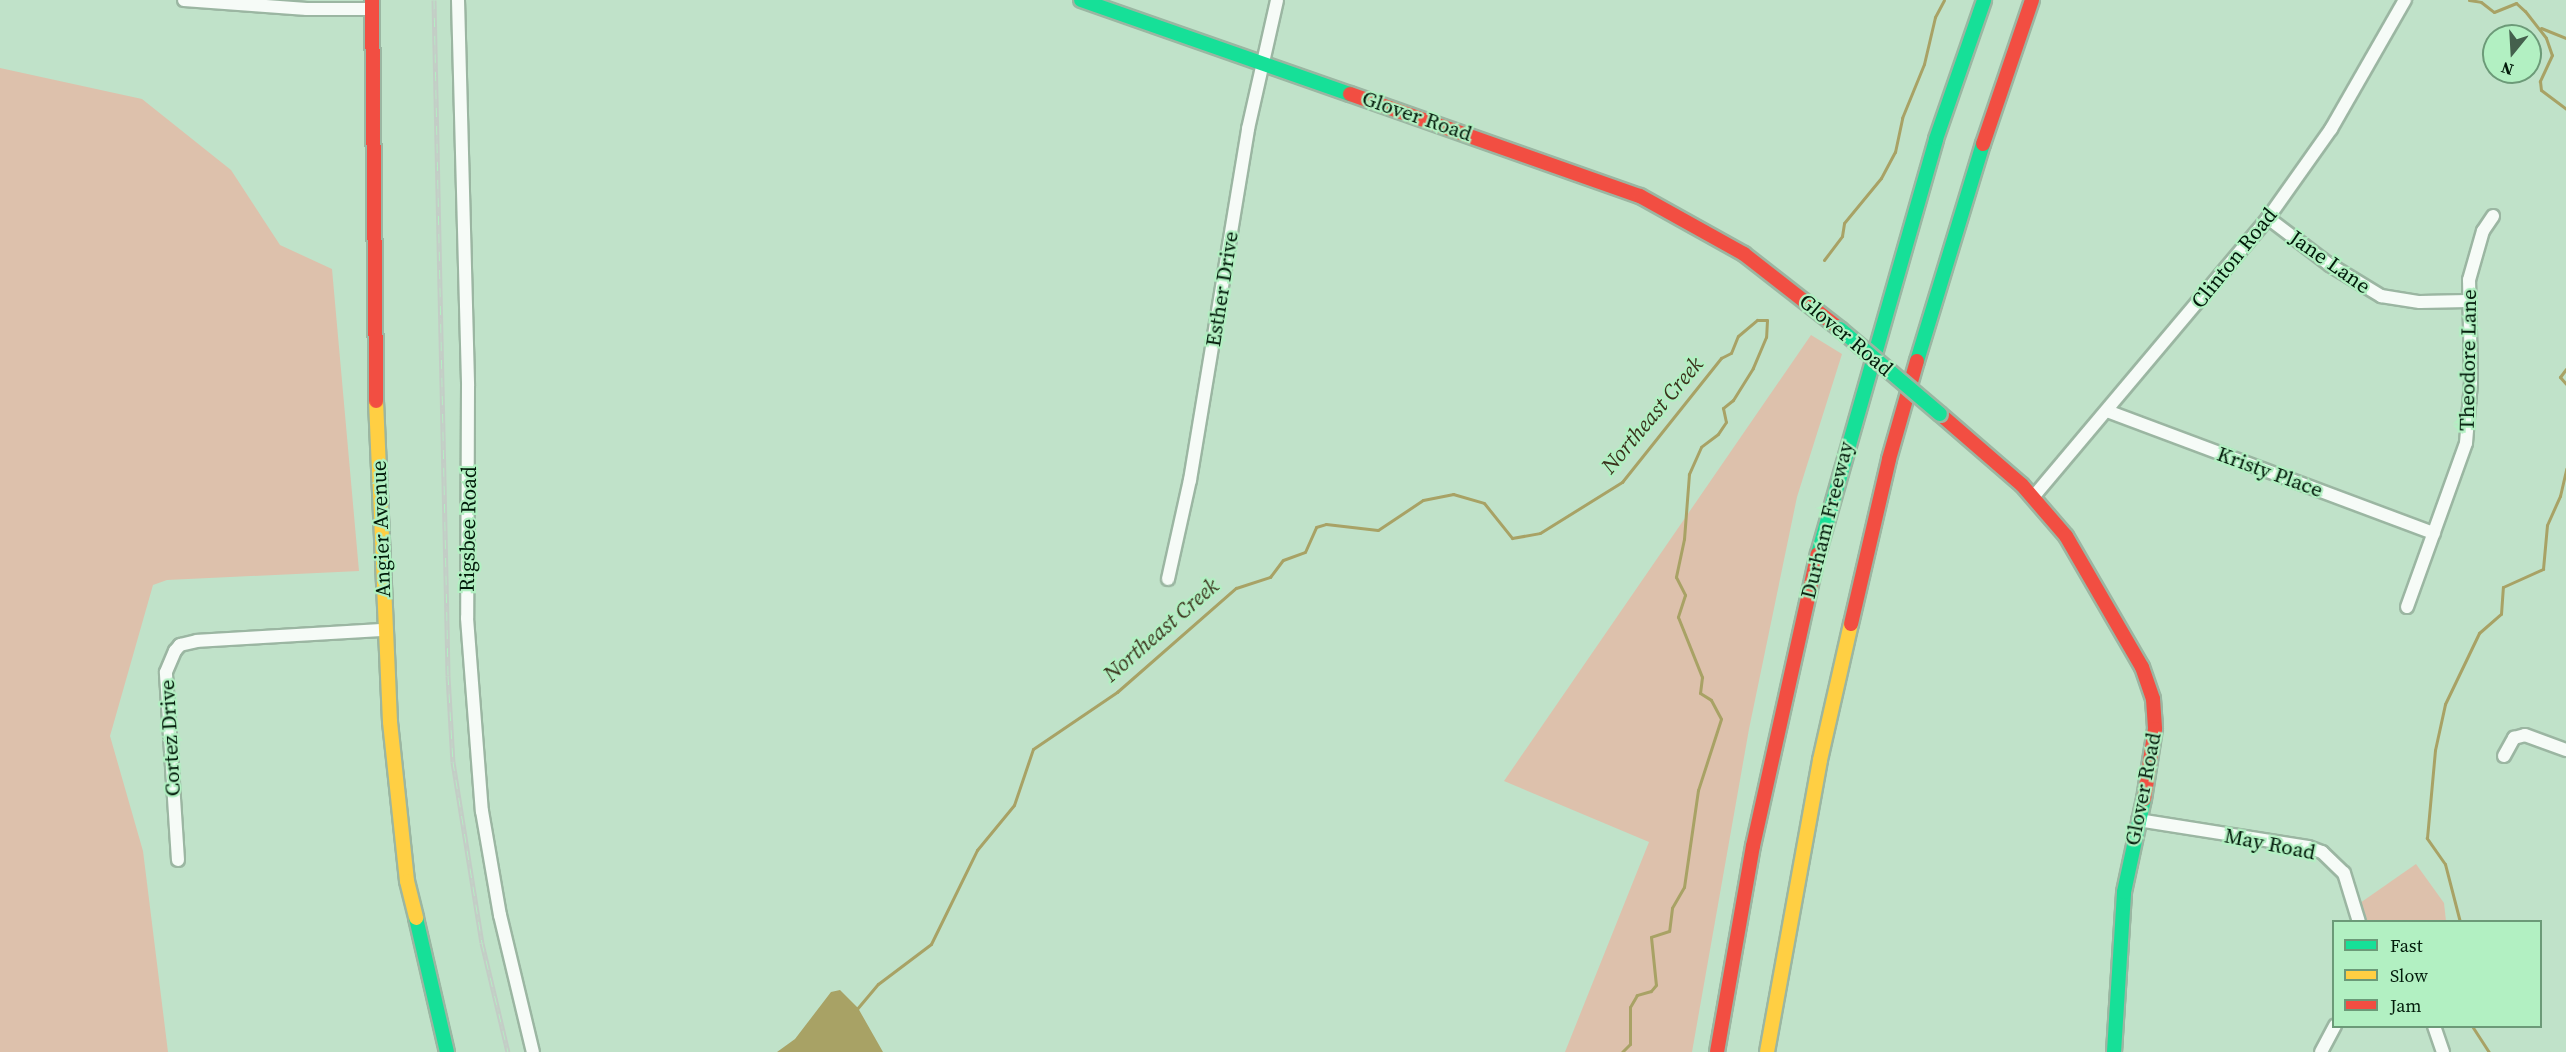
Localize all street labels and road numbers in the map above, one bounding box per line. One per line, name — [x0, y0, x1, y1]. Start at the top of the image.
street label: Glover Road — [1359, 85, 1475, 147]
street label: Clinton Road — [2186, 203, 2282, 313]
street label: Jane Lane — [2285, 225, 2375, 299]
street label: Esther Drive — [1200, 230, 1244, 348]
street label: Glover Road — [1794, 289, 1898, 381]
street label: Theodore Lane — [2454, 289, 2482, 431]
street label: Durham Freeway — [1795, 439, 1859, 601]
street label: Kristy Place — [2214, 441, 2326, 503]
street label: Angier Avenue — [366, 460, 396, 598]
street label: Rigsbee Road — [454, 466, 482, 592]
street label: Cortez Drive — [154, 679, 186, 797]
street label: Glover Road — [2120, 730, 2166, 848]
street label: May Road — [2222, 823, 2318, 865]

